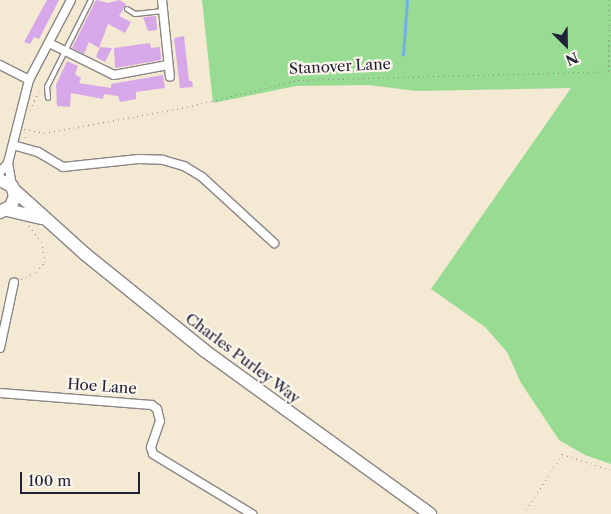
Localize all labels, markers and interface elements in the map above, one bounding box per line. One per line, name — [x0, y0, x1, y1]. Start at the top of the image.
north arrow — [541, 20, 591, 70]
text: N — [563, 48, 581, 69]
street label: Stanover Lane — [288, 54, 392, 78]
street label: Charles Purley Way — [182, 309, 304, 407]
street label: Hoe Lane — [67, 375, 137, 397]
scale bar — [22, 462, 142, 494]
text: 100 m — [28, 471, 71, 490]

